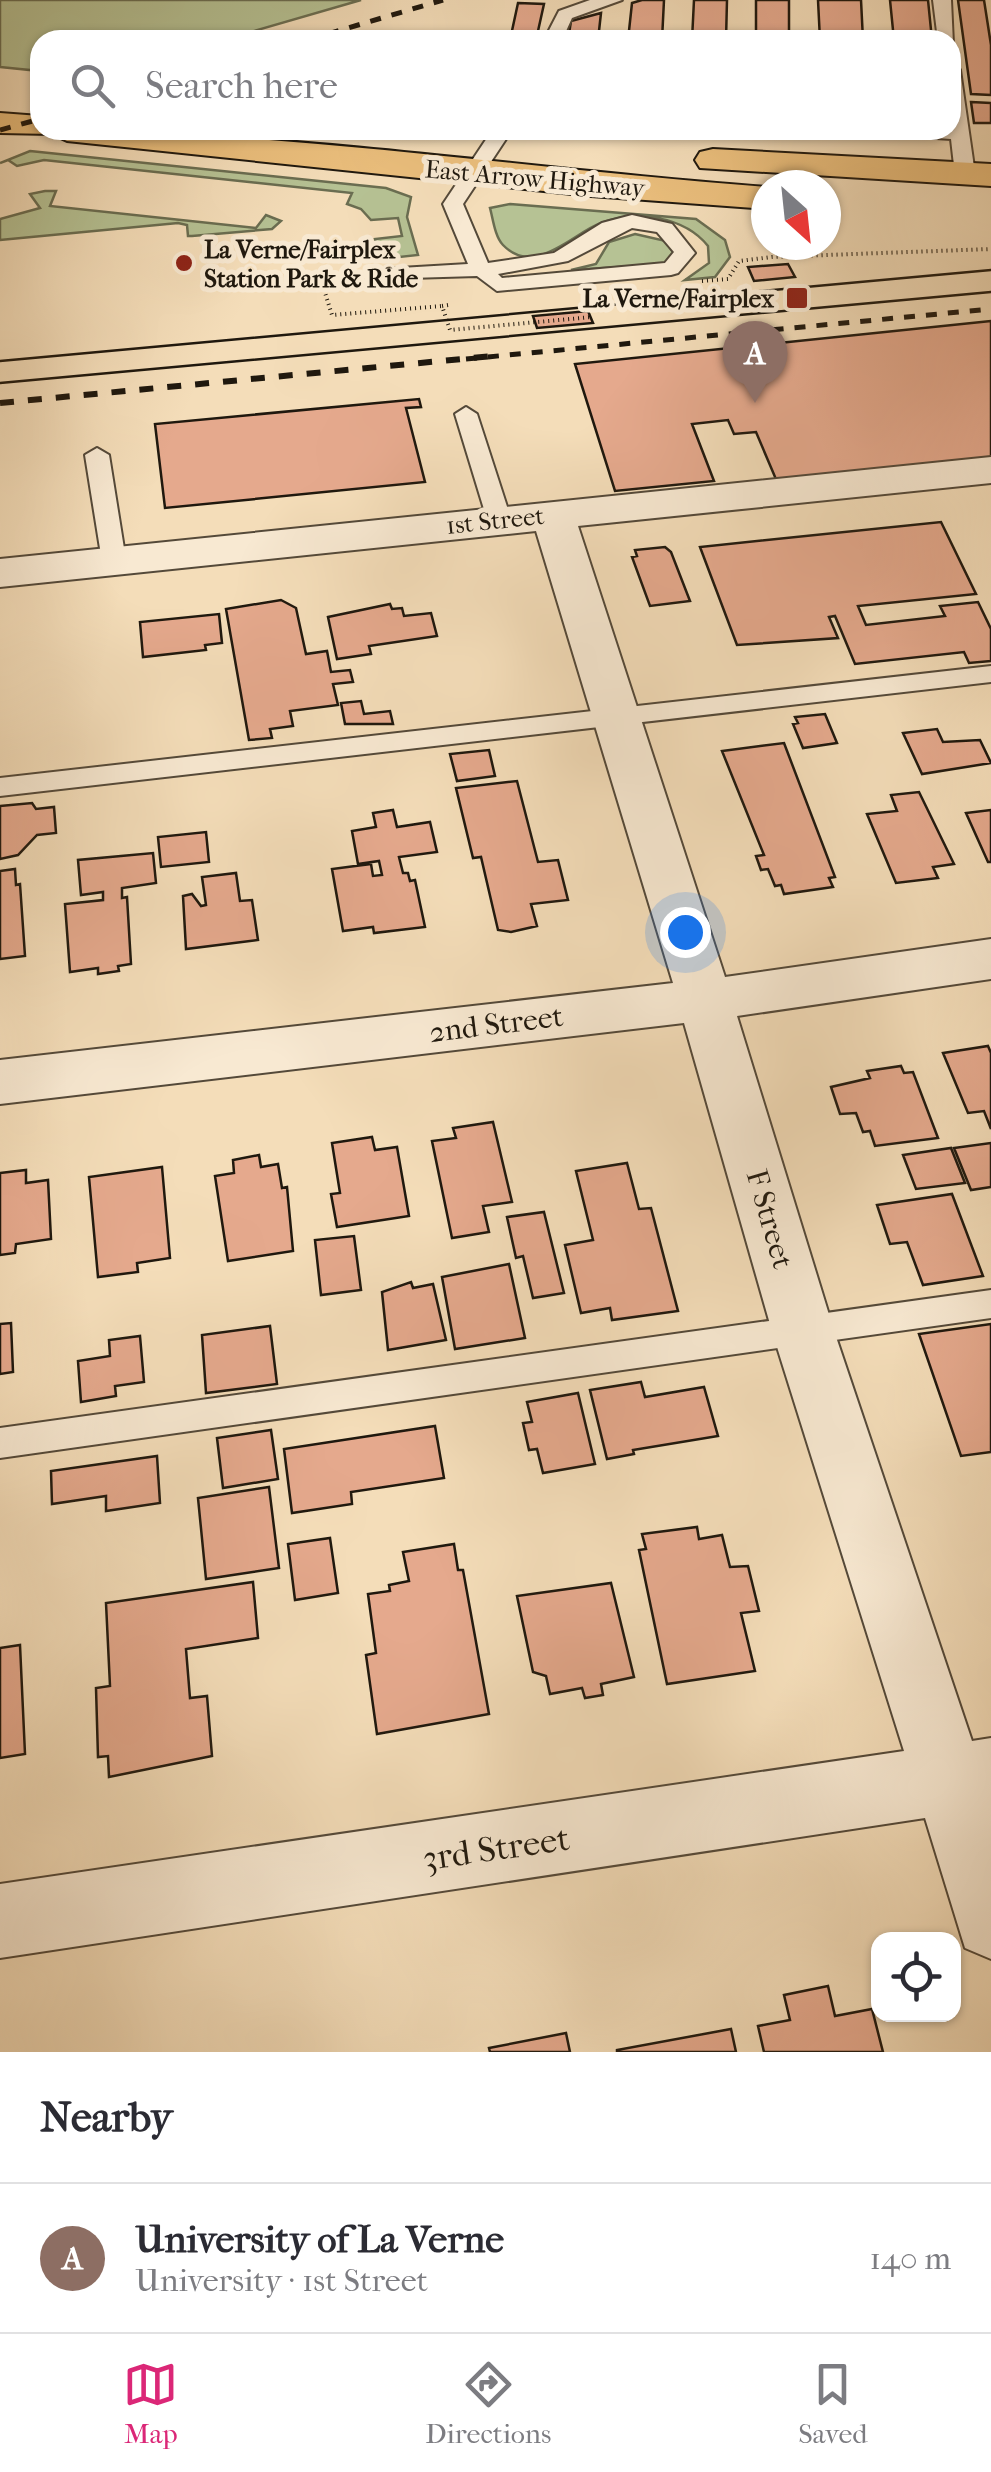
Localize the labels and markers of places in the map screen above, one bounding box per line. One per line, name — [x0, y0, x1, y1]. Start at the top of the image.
place label: La Verne/Fairplex Station Park & Ride — [204, 235, 419, 293]
marker: La Verne/Fairplex Station Park & Ride — [173, 252, 195, 274]
place label: La Verne/Fairplex — [582, 284, 775, 313]
marker: La Verne/Fairplex — [784, 285, 810, 311]
pin: A — [722, 320, 788, 403]

